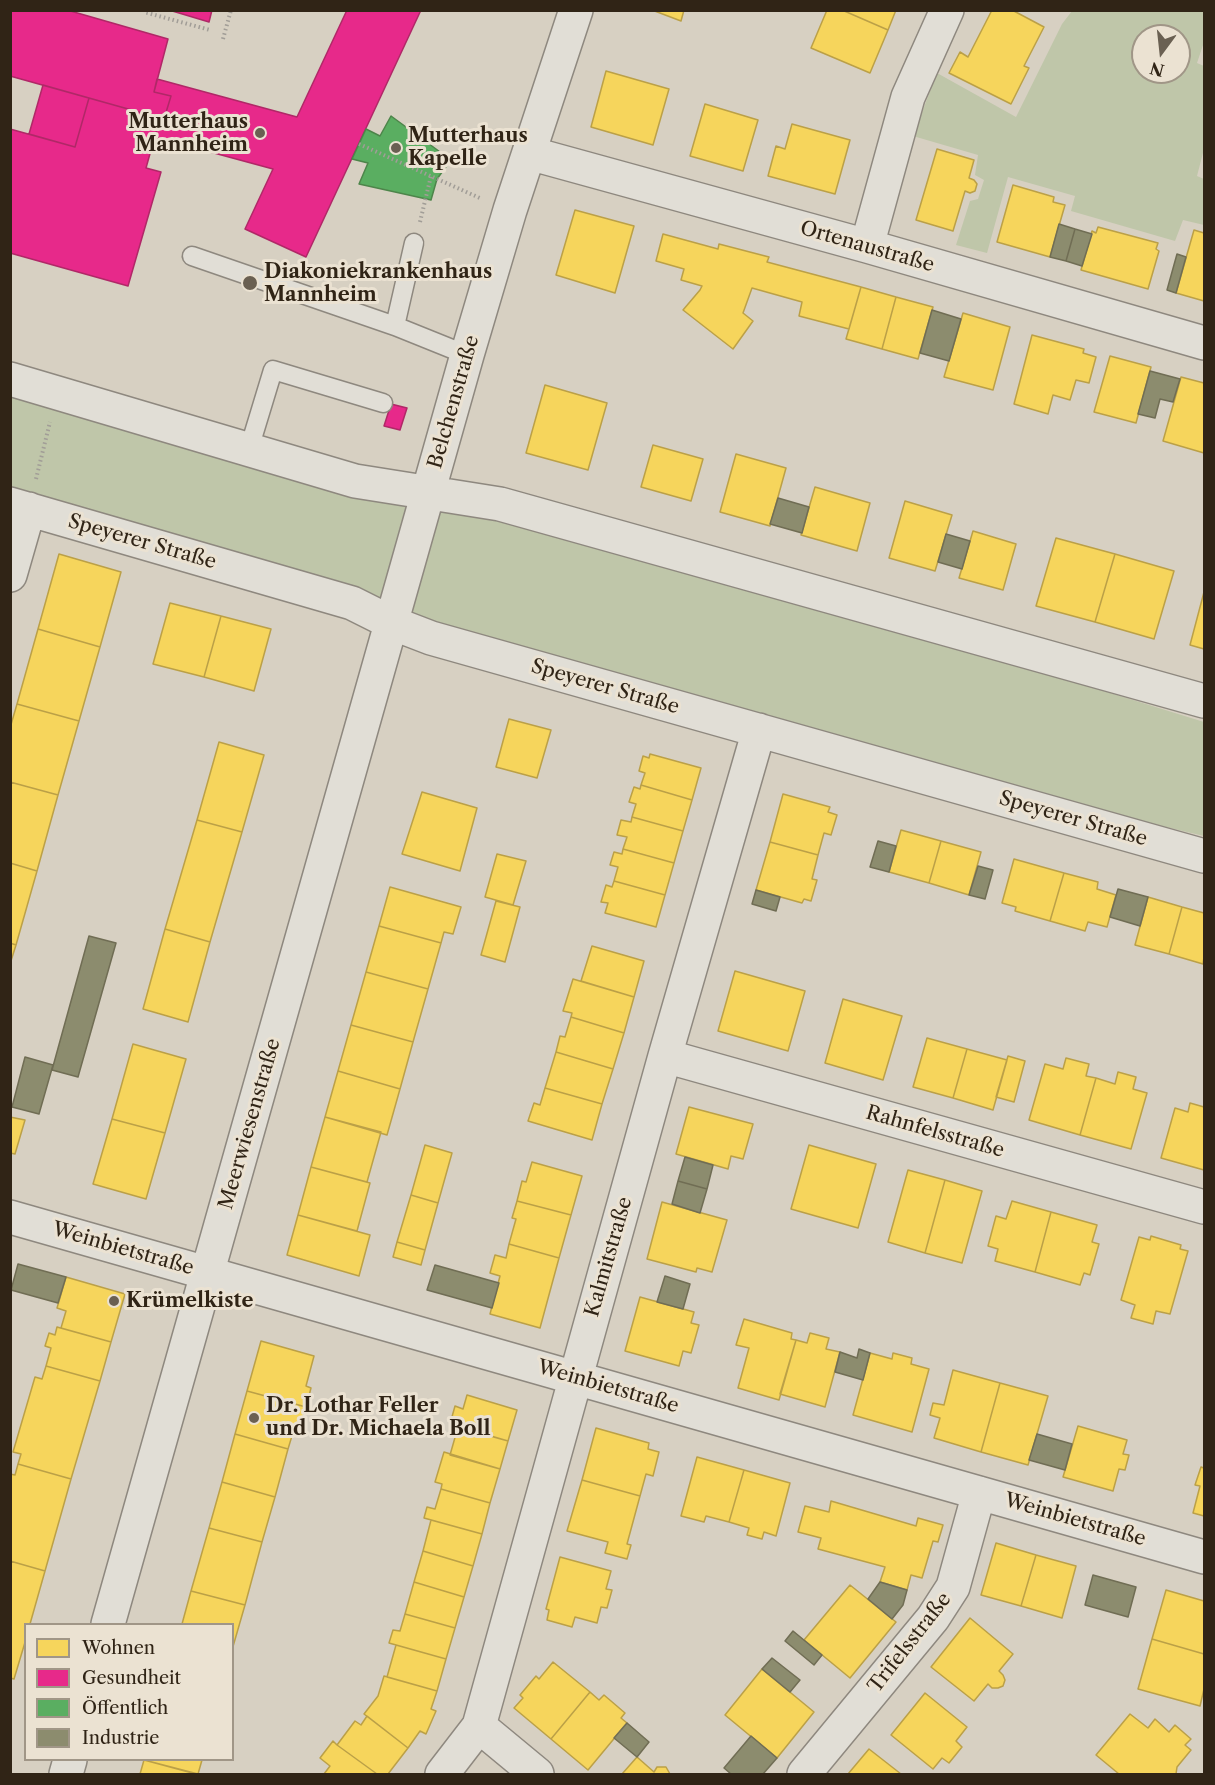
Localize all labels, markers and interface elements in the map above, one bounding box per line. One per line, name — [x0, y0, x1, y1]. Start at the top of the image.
north arrow — [1131, 24, 1191, 84]
text: N — [1148, 58, 1166, 81]
place label: Mutterhaus Mannheim — [128, 110, 248, 157]
place label: Mutterhaus Kapelle — [408, 124, 528, 171]
marker: Mutterhaus Mannheim — [253, 126, 267, 140]
marker: Mutterhaus Kapelle — [389, 141, 403, 155]
street label: Ortenaustraße — [797, 216, 937, 278]
place label: Diakoniekrankenhaus Mannheim — [264, 260, 492, 307]
marker: Diakoniekrankenhaus Mannheim — [241, 274, 259, 292]
street label: Belchenstraße — [424, 333, 484, 471]
street label: Speyerer Straße — [65, 509, 219, 575]
street label: Speyerer Straße — [528, 654, 682, 720]
street label: Speyerer Straße — [996, 786, 1150, 852]
street label: Meerwiesenstraße — [214, 1036, 286, 1212]
street label: Rahnfelsstraße — [863, 1101, 1007, 1163]
street label: Kalmitstraße — [580, 1194, 638, 1320]
street label: Weinbietstraße — [49, 1217, 197, 1281]
place label: Krümelkiste — [126, 1289, 253, 1313]
marker: Krümelkiste — [107, 1294, 121, 1308]
street label: Weinbietstraße — [534, 1355, 682, 1419]
place label: Dr. Lothar Feller und Dr. Michaela Boll — [266, 1394, 491, 1441]
marker: Dr. Lothar Feller und Dr. Michaela Boll — [247, 1411, 261, 1425]
street label: Weinbietstraße — [1001, 1488, 1149, 1552]
street label: Trifelsstraße — [863, 1588, 957, 1698]
legend — [24, 1623, 234, 1761]
text: Wohnen — [82, 1637, 155, 1659]
text: Gesundheit — [82, 1667, 181, 1689]
text: Öffentlich — [82, 1697, 168, 1719]
text: Industrie — [82, 1727, 159, 1749]

